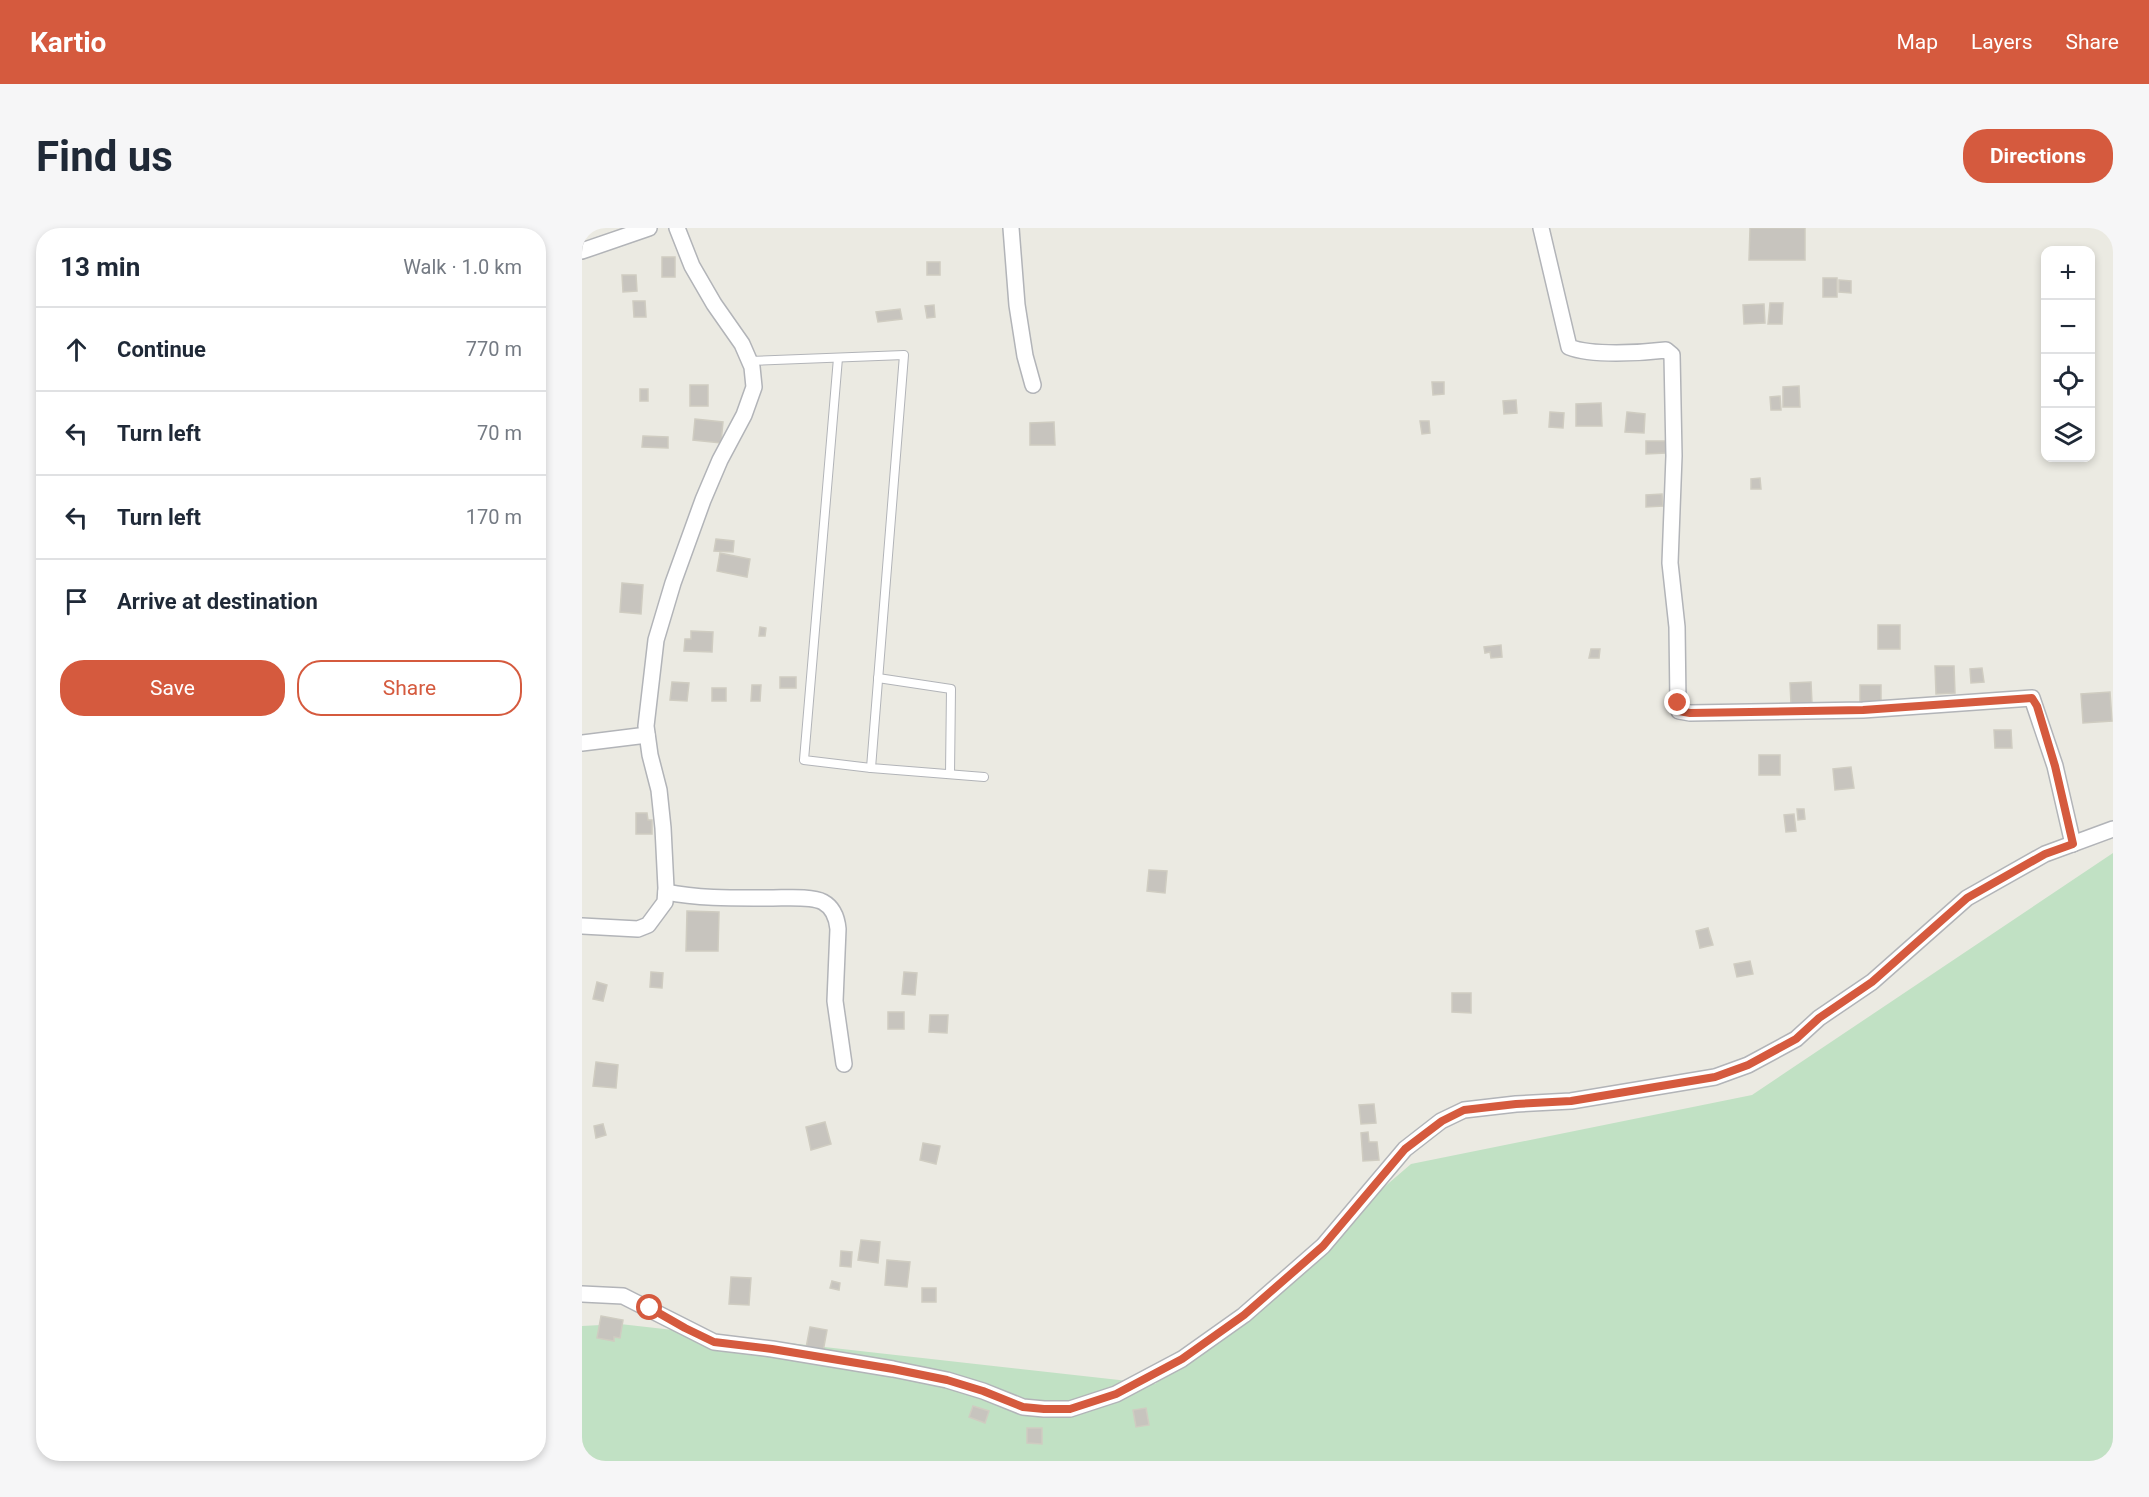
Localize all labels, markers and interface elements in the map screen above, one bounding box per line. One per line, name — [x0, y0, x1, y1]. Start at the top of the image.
text: Kartio — [30, 26, 106, 59]
text: Map — [1896, 30, 1938, 54]
text: Layers — [1971, 30, 2032, 54]
text: Share — [2065, 30, 2119, 54]
button: Directions — [1963, 129, 2113, 183]
text: Find us — [36, 132, 173, 181]
map controls — [2041, 246, 2095, 462]
button: + — [2041, 246, 2095, 300]
text: 13 min — [60, 252, 140, 282]
text: Walk · 1.0 km — [403, 255, 522, 279]
button: − — [2041, 300, 2095, 354]
icon: ahead — [60, 333, 93, 366]
text: Continue — [117, 337, 206, 362]
text: 770 m — [466, 337, 522, 361]
button: locate — [2041, 354, 2095, 408]
button: layers — [2041, 408, 2095, 462]
icon: left — [60, 417, 93, 450]
text: Turn left — [117, 421, 201, 446]
text: 70 m — [477, 421, 522, 445]
icon: left — [60, 501, 93, 534]
text: Turn left — [117, 505, 201, 530]
text: 170 m — [466, 505, 522, 529]
icon: arrive — [60, 585, 93, 618]
text: Arrive at destination — [117, 589, 318, 614]
button: Save — [60, 660, 285, 716]
button: Share — [297, 660, 522, 716]
route end — [1664, 689, 1690, 715]
route start — [636, 1294, 662, 1320]

